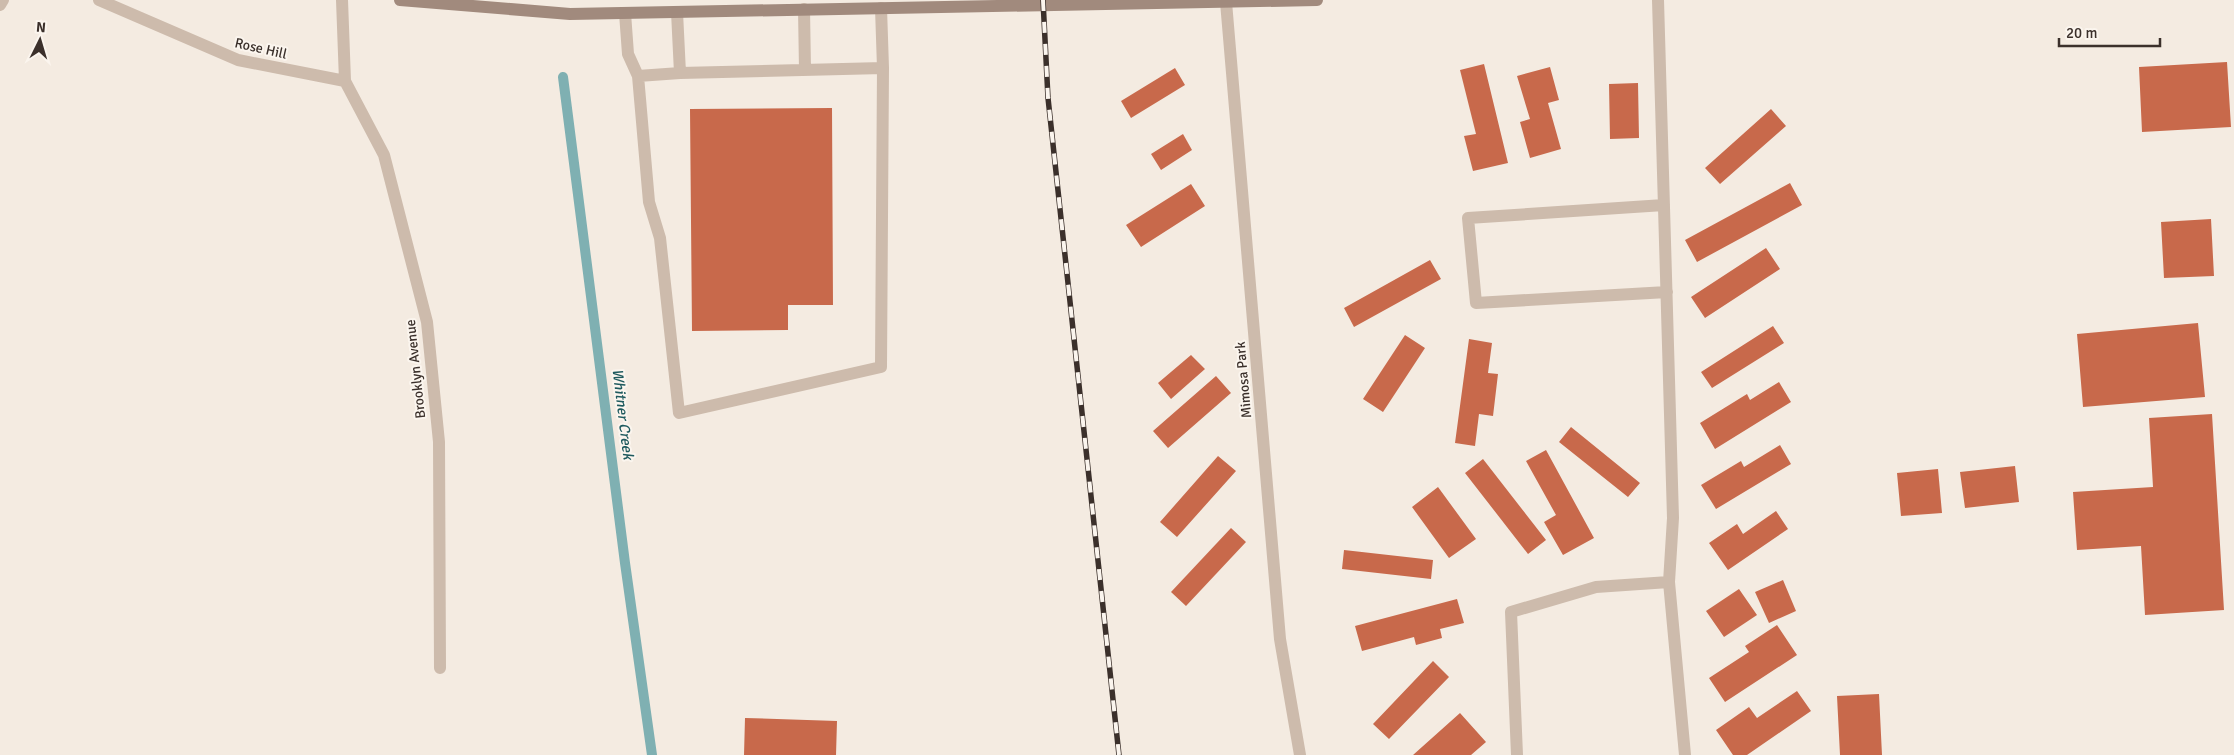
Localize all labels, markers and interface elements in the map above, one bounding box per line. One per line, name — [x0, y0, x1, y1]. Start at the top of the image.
north arrow — [15, 15, 65, 65]
scale bar — [2059, 15, 2160, 47]
text: N — [35, 19, 47, 36]
text: 20 m — [2066, 24, 2097, 42]
street label: Rose Hill — [233, 34, 289, 63]
street label: Brooklyn Avenue — [402, 319, 429, 419]
street label: Mimosa Park — [1232, 341, 1255, 419]
water label: Whitner Creek — [608, 367, 638, 462]

